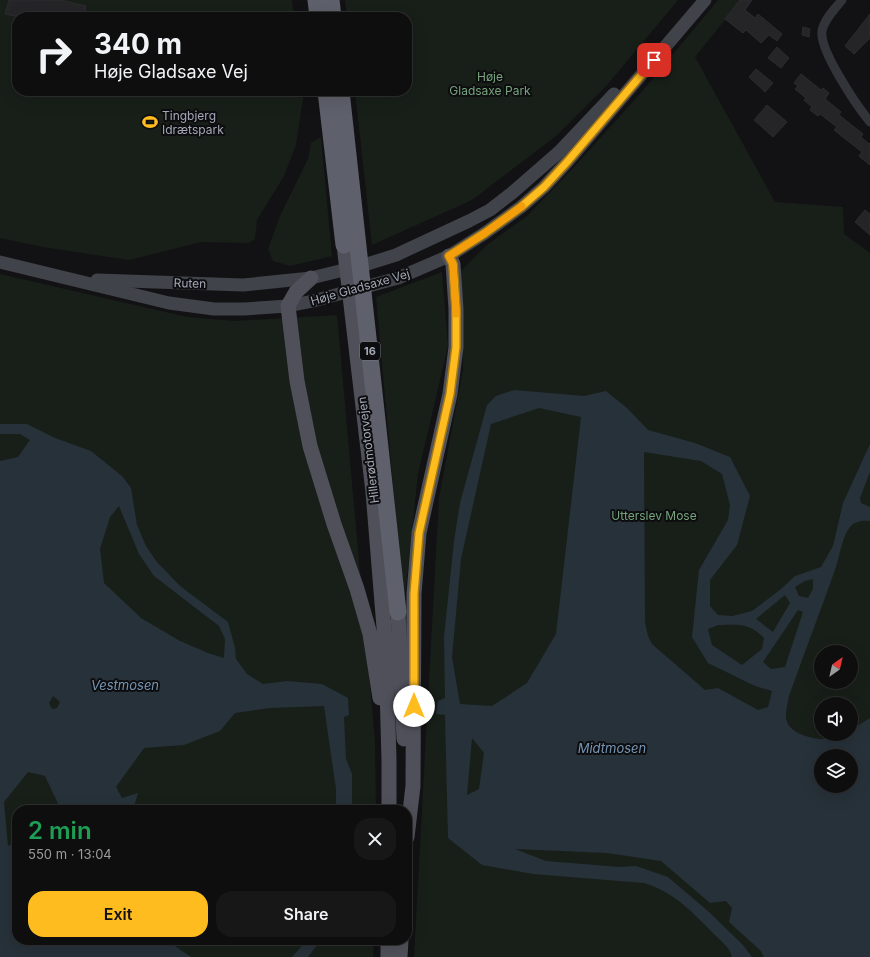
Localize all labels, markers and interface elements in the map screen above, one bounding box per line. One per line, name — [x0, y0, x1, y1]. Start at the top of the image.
text: 340 m — [94, 27, 182, 61]
icon: right — [28, 28, 80, 80]
pin — [637, 43, 671, 77]
icon: arrive — [643, 49, 665, 71]
text: Høje Gladsaxe Vej — [94, 61, 248, 82]
park label: Høje Gladsaxe Park — [449, 69, 531, 98]
place label: Tingbjerg Idrætspark — [162, 108, 224, 137]
sports icon: Tingbjerg Idrætspark — [141, 113, 159, 131]
street label: Høje Gladsaxe Vej — [309, 266, 411, 308]
street label: Ruten — [173, 275, 207, 291]
road number: 16 — [360, 342, 380, 360]
street label: Hillerødmotorvejen — [354, 396, 382, 504]
park label: Utterslev Mose — [611, 508, 697, 523]
north arrow — [814, 645, 858, 689]
map controls — [814, 645, 858, 793]
water label: Vestmosen — [91, 677, 159, 693]
position arrow — [393, 685, 435, 727]
button: sound — [814, 697, 858, 741]
water label: Midtmosen — [578, 740, 647, 756]
button: layers — [814, 749, 858, 793]
text: 2 min — [28, 816, 92, 845]
button: close — [354, 818, 396, 860]
text: 550 m · 13:04 — [28, 846, 112, 862]
button: Exit — [28, 891, 208, 937]
button: Share — [216, 891, 396, 937]

